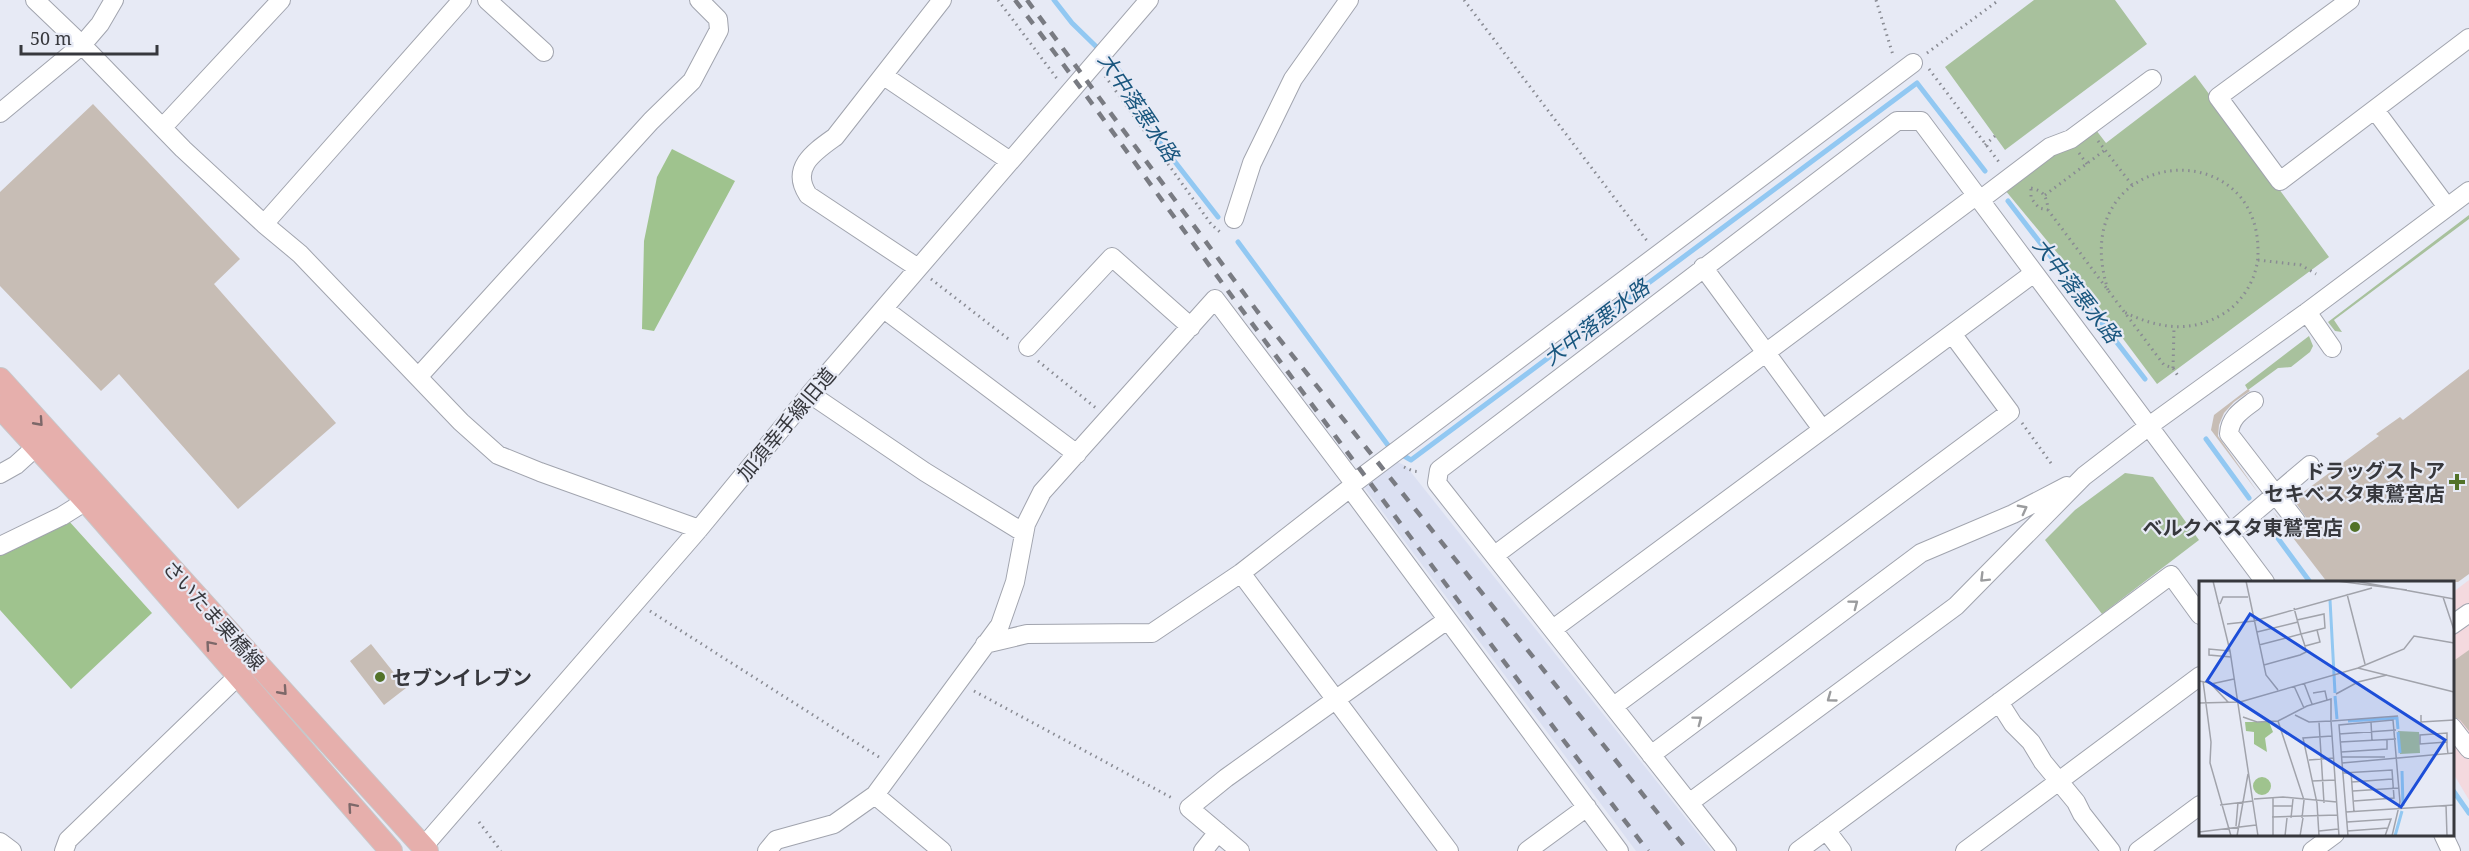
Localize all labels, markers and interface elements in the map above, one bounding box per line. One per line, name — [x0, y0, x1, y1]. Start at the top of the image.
scale bar — [21, 18, 158, 56]
text: 50 m — [30, 26, 72, 50]
water label: 大中落悪水路 — [1092, 47, 1187, 169]
water label: 大中落悪水路 — [2027, 232, 2128, 350]
water label: 大中落悪水路 — [1537, 272, 1656, 371]
street label: 加須幸手線旧道 — [731, 362, 841, 486]
one-way arrow — [32, 415, 43, 426]
place label: ドラッグストア セキベスタ東鷲宮店 — [2265, 457, 2445, 507]
marker: ドラッグストア セキベスタ東鷲宮店 — [2450, 475, 2464, 489]
one-way arrow — [2017, 505, 2027, 516]
place label: ベルクベスタ東鷲宮店 — [2143, 514, 2343, 541]
marker: ベルクベスタ東鷲宮店 — [2348, 520, 2362, 534]
street label: さいたま栗橋線 — [157, 554, 271, 676]
one-way arrow — [1980, 571, 1991, 581]
inset map — [2199, 581, 2454, 836]
one-way arrow — [1848, 600, 1859, 611]
one-way arrow — [206, 641, 217, 651]
place label: セブンイレブン — [392, 664, 532, 691]
marker: セブンイレブン — [373, 670, 387, 684]
one-way arrow — [276, 684, 287, 695]
one-way arrow — [1827, 691, 1838, 702]
one-way arrow — [1691, 716, 1702, 727]
one-way arrow — [349, 803, 360, 814]

